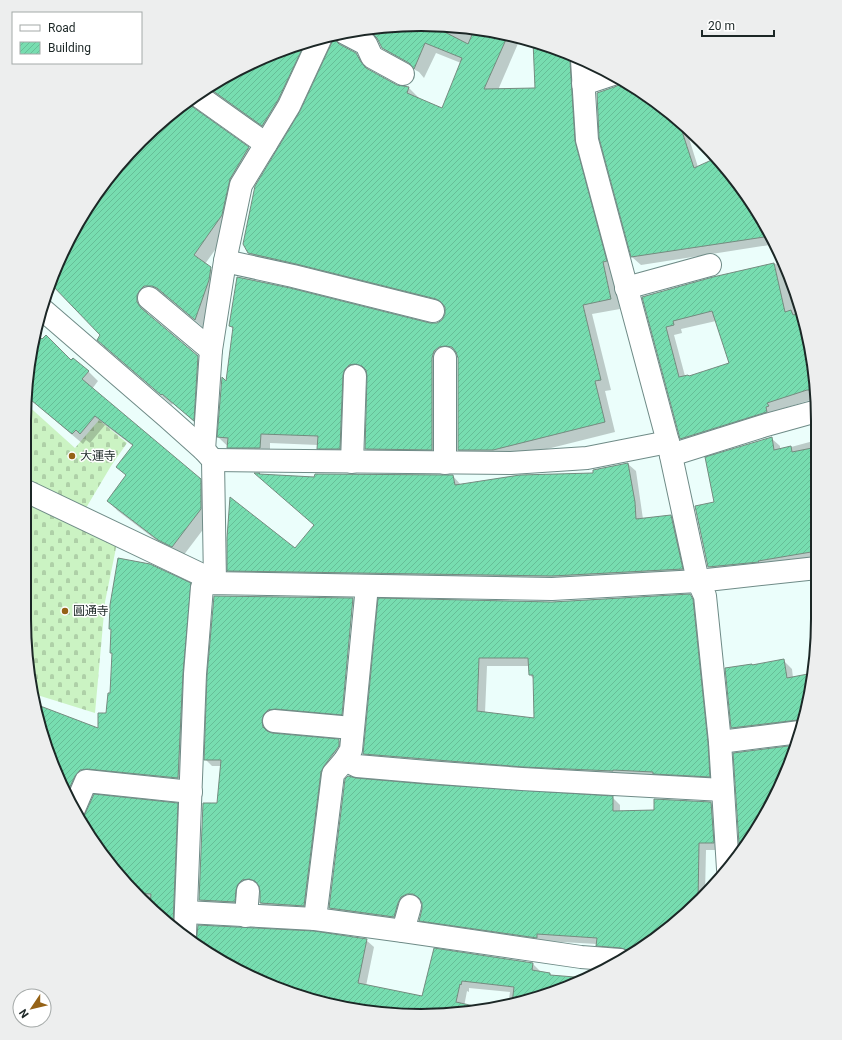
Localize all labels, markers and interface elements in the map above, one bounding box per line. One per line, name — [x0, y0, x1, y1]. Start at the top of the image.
legend — [12, 12, 142, 64]
scale bar — [702, 12, 774, 38]
text: 20 m — [708, 19, 735, 33]
text: Road — [48, 21, 76, 35]
text: Building — [48, 41, 91, 55]
place label: 大運寺 — [80, 449, 116, 463]
marker: 大運寺 — [67, 451, 77, 461]
place label: 圓通寺 — [73, 604, 109, 618]
marker: 圓通寺 — [60, 606, 70, 616]
north arrow — [12, 988, 52, 1028]
text: N — [17, 1006, 32, 1020]

